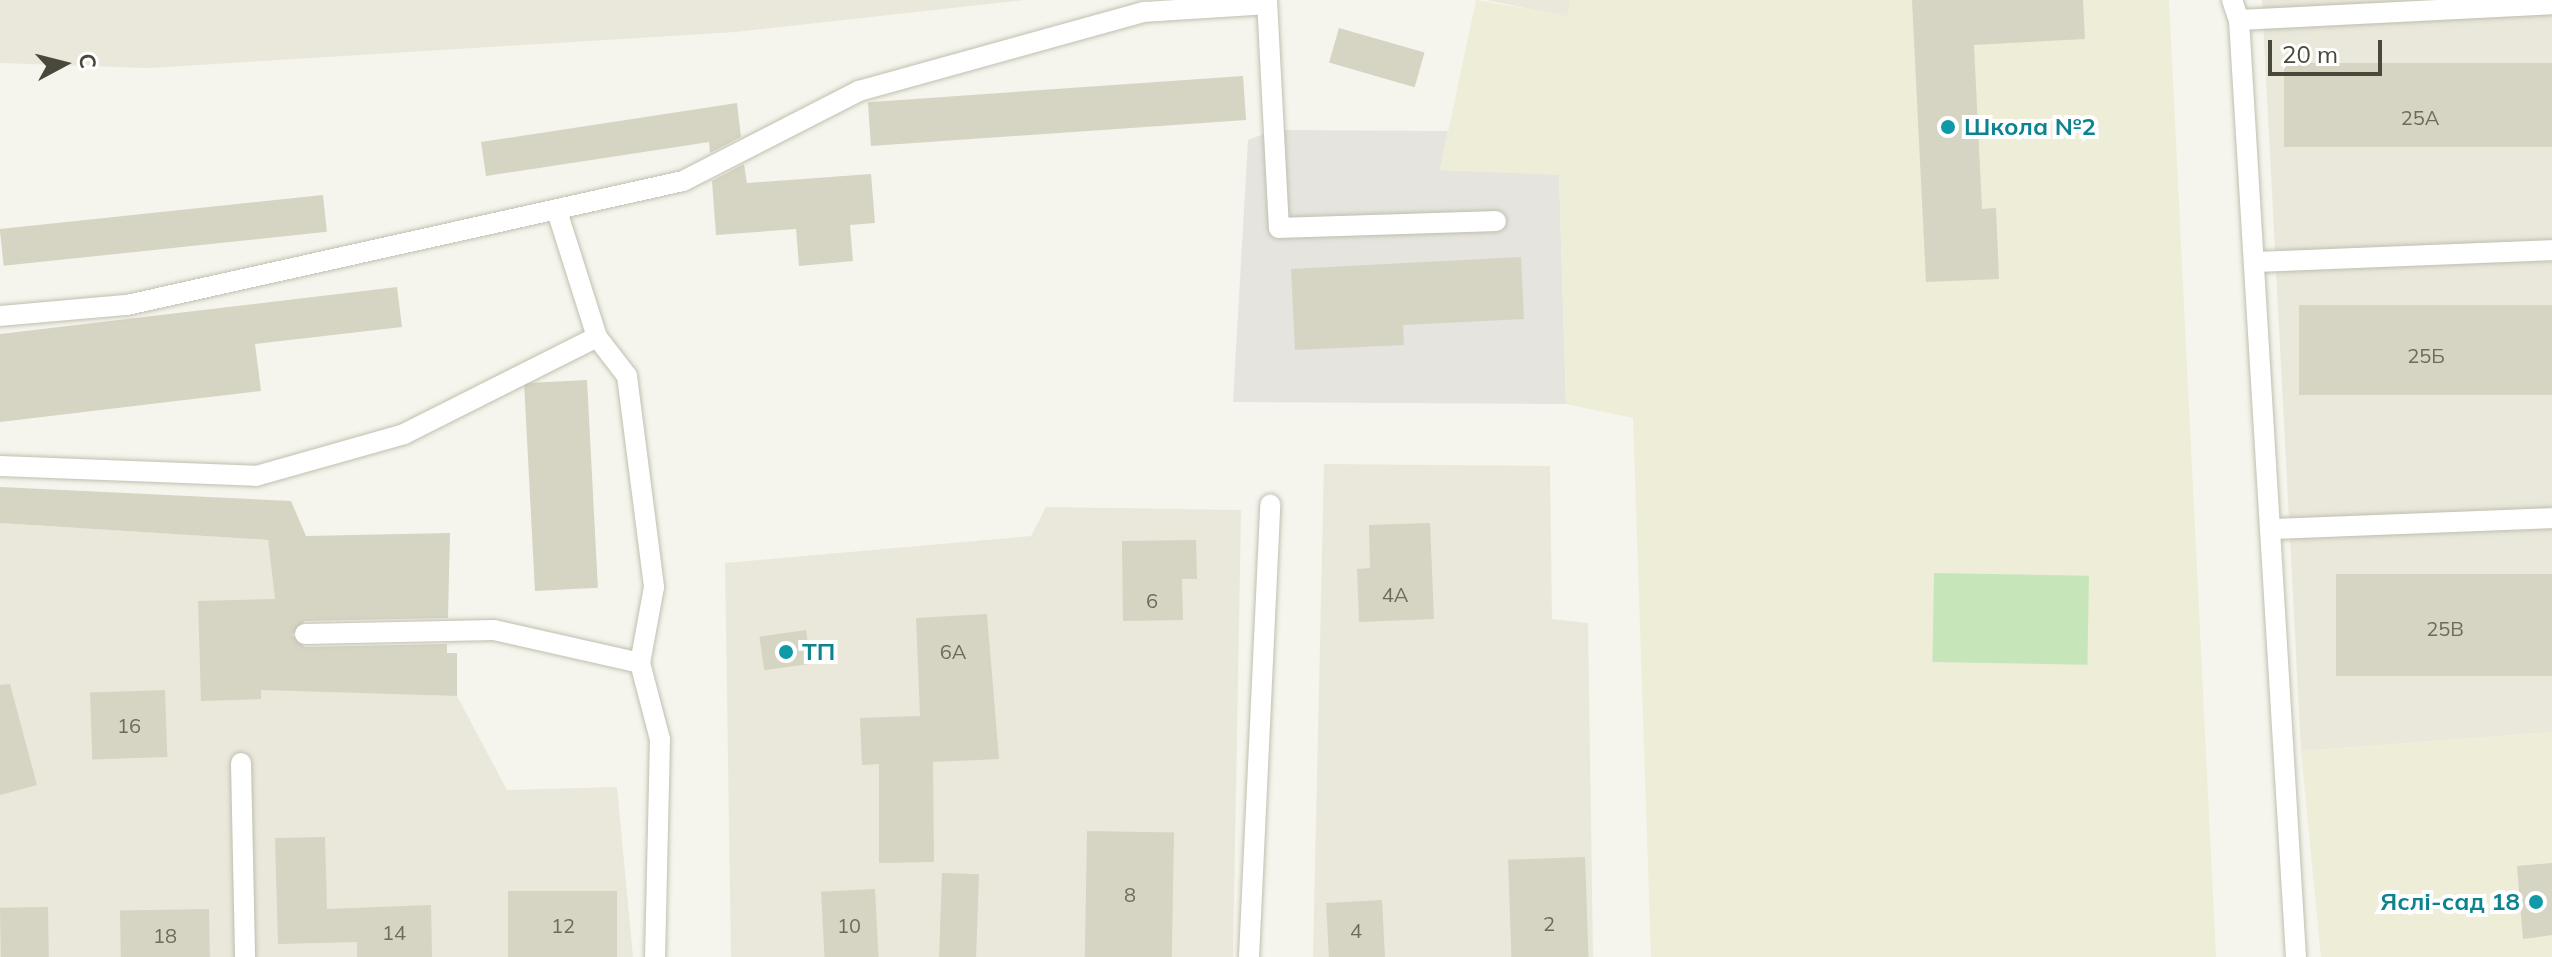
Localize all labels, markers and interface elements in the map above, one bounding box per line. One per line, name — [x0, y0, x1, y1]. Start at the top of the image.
north arrow — [24, 24, 104, 104]
scale bar — [2272, 24, 2386, 74]
text: 20 m — [2282, 39, 2338, 69]
text: С — [73, 52, 103, 70]
house number: 25А — [2401, 105, 2439, 129]
place label: Школа №2 — [1964, 113, 2096, 141]
marker: Школа №2 — [1939, 118, 1957, 136]
house number: 25Б — [2407, 343, 2445, 367]
house number: 4А — [1382, 582, 1408, 606]
house number: 6 — [1146, 588, 1158, 612]
house number: 25В — [2426, 616, 2464, 640]
place label: ТП — [802, 638, 835, 666]
house number: 6А — [940, 639, 966, 663]
marker: ТП — [777, 643, 795, 661]
house number: 16 — [117, 713, 141, 737]
house number: 8 — [1124, 882, 1136, 906]
place label: Яслі-сад 18 — [2380, 888, 2520, 916]
marker: Яслі-сад 18 — [2527, 893, 2545, 911]
house number: 2 — [1543, 911, 1555, 935]
house number: 12 — [551, 913, 575, 937]
house number: 10 — [837, 913, 861, 937]
house number: 4 — [1350, 918, 1362, 942]
house number: 14 — [382, 920, 406, 944]
house number: 18 — [153, 923, 177, 947]

